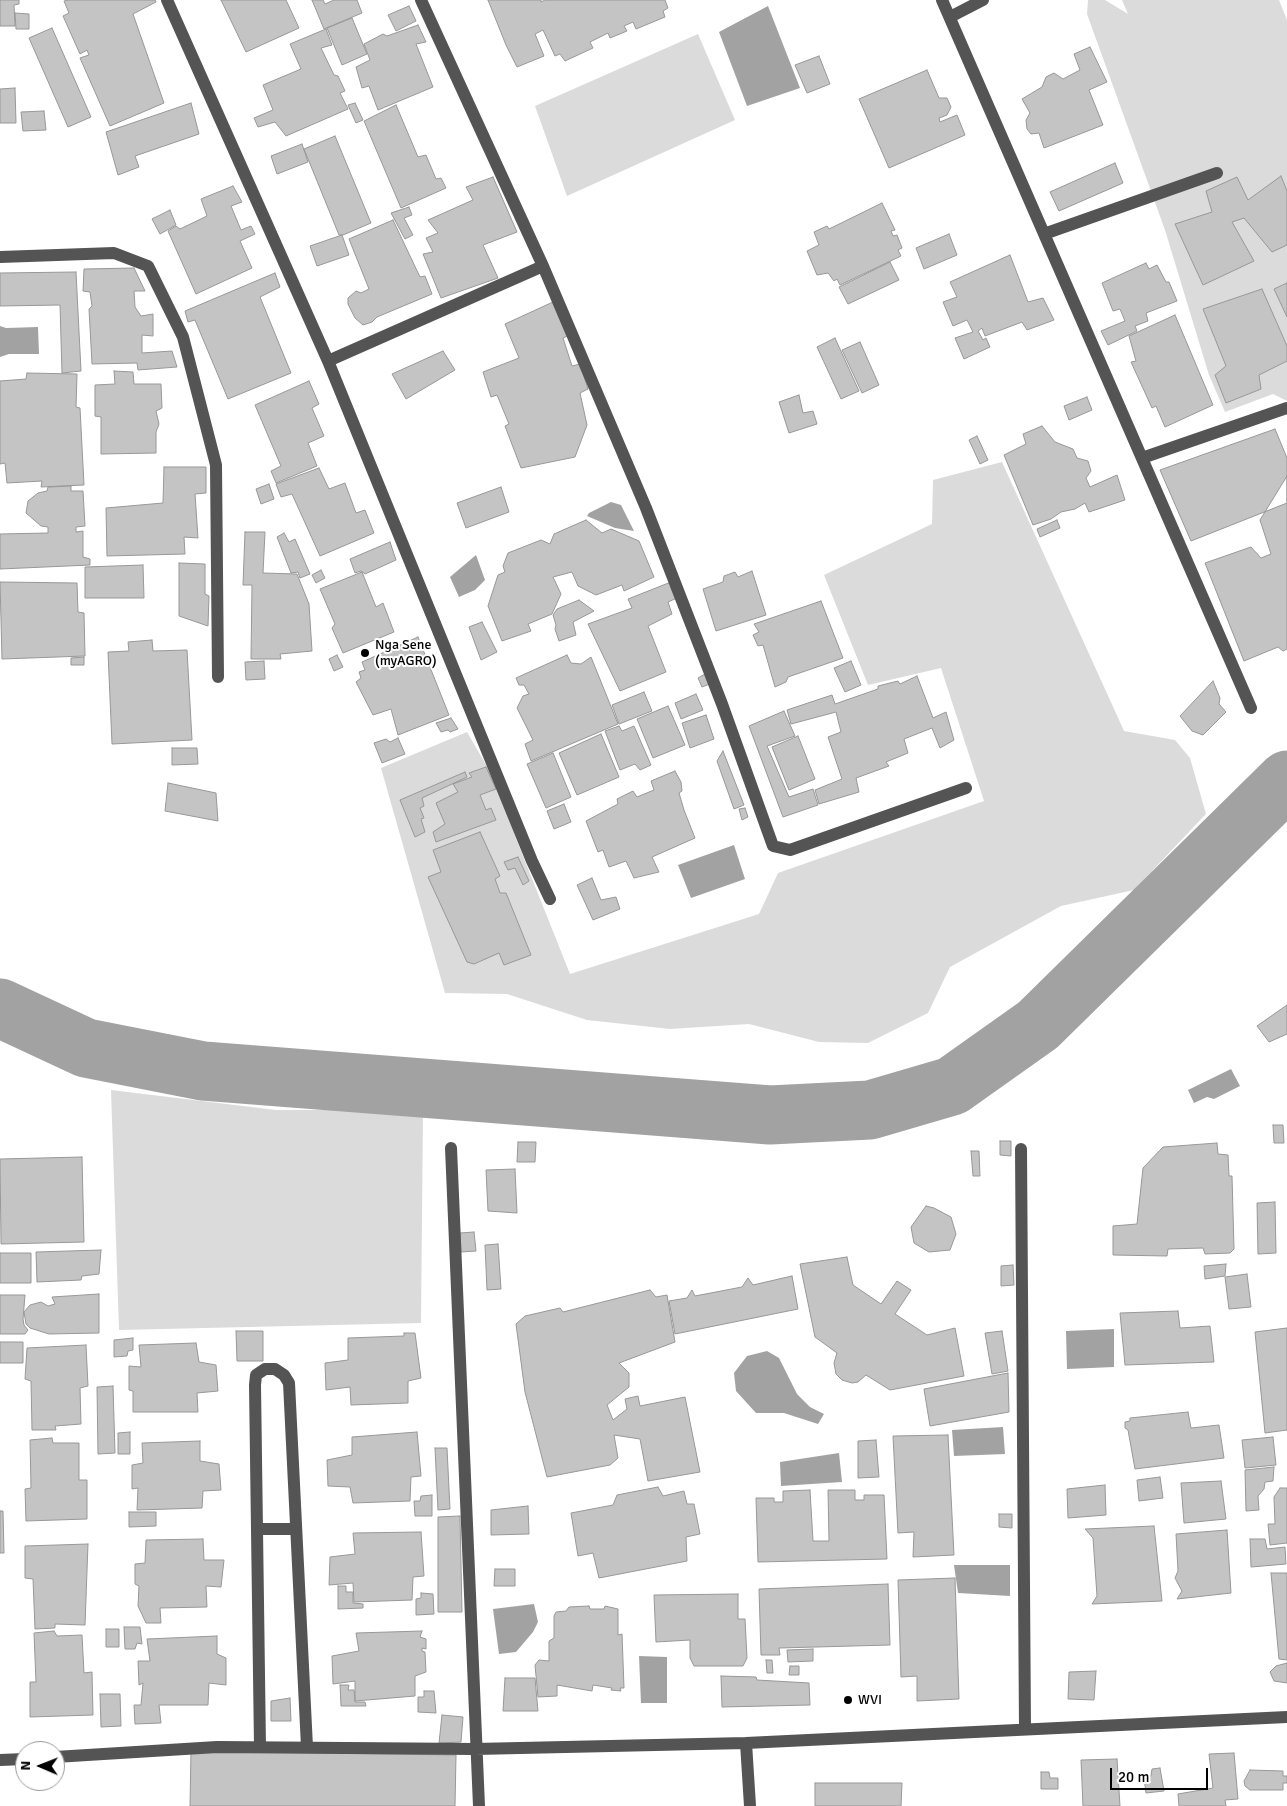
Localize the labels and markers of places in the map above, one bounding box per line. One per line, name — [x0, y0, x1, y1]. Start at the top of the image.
place label: Nga Sene (myAGRO) — [375, 637, 437, 670]
marker: Nga Sene (myAGRO) — [359, 647, 371, 659]
place label: WVI — [858, 1692, 882, 1708]
marker: WVI — [842, 1694, 854, 1706]

